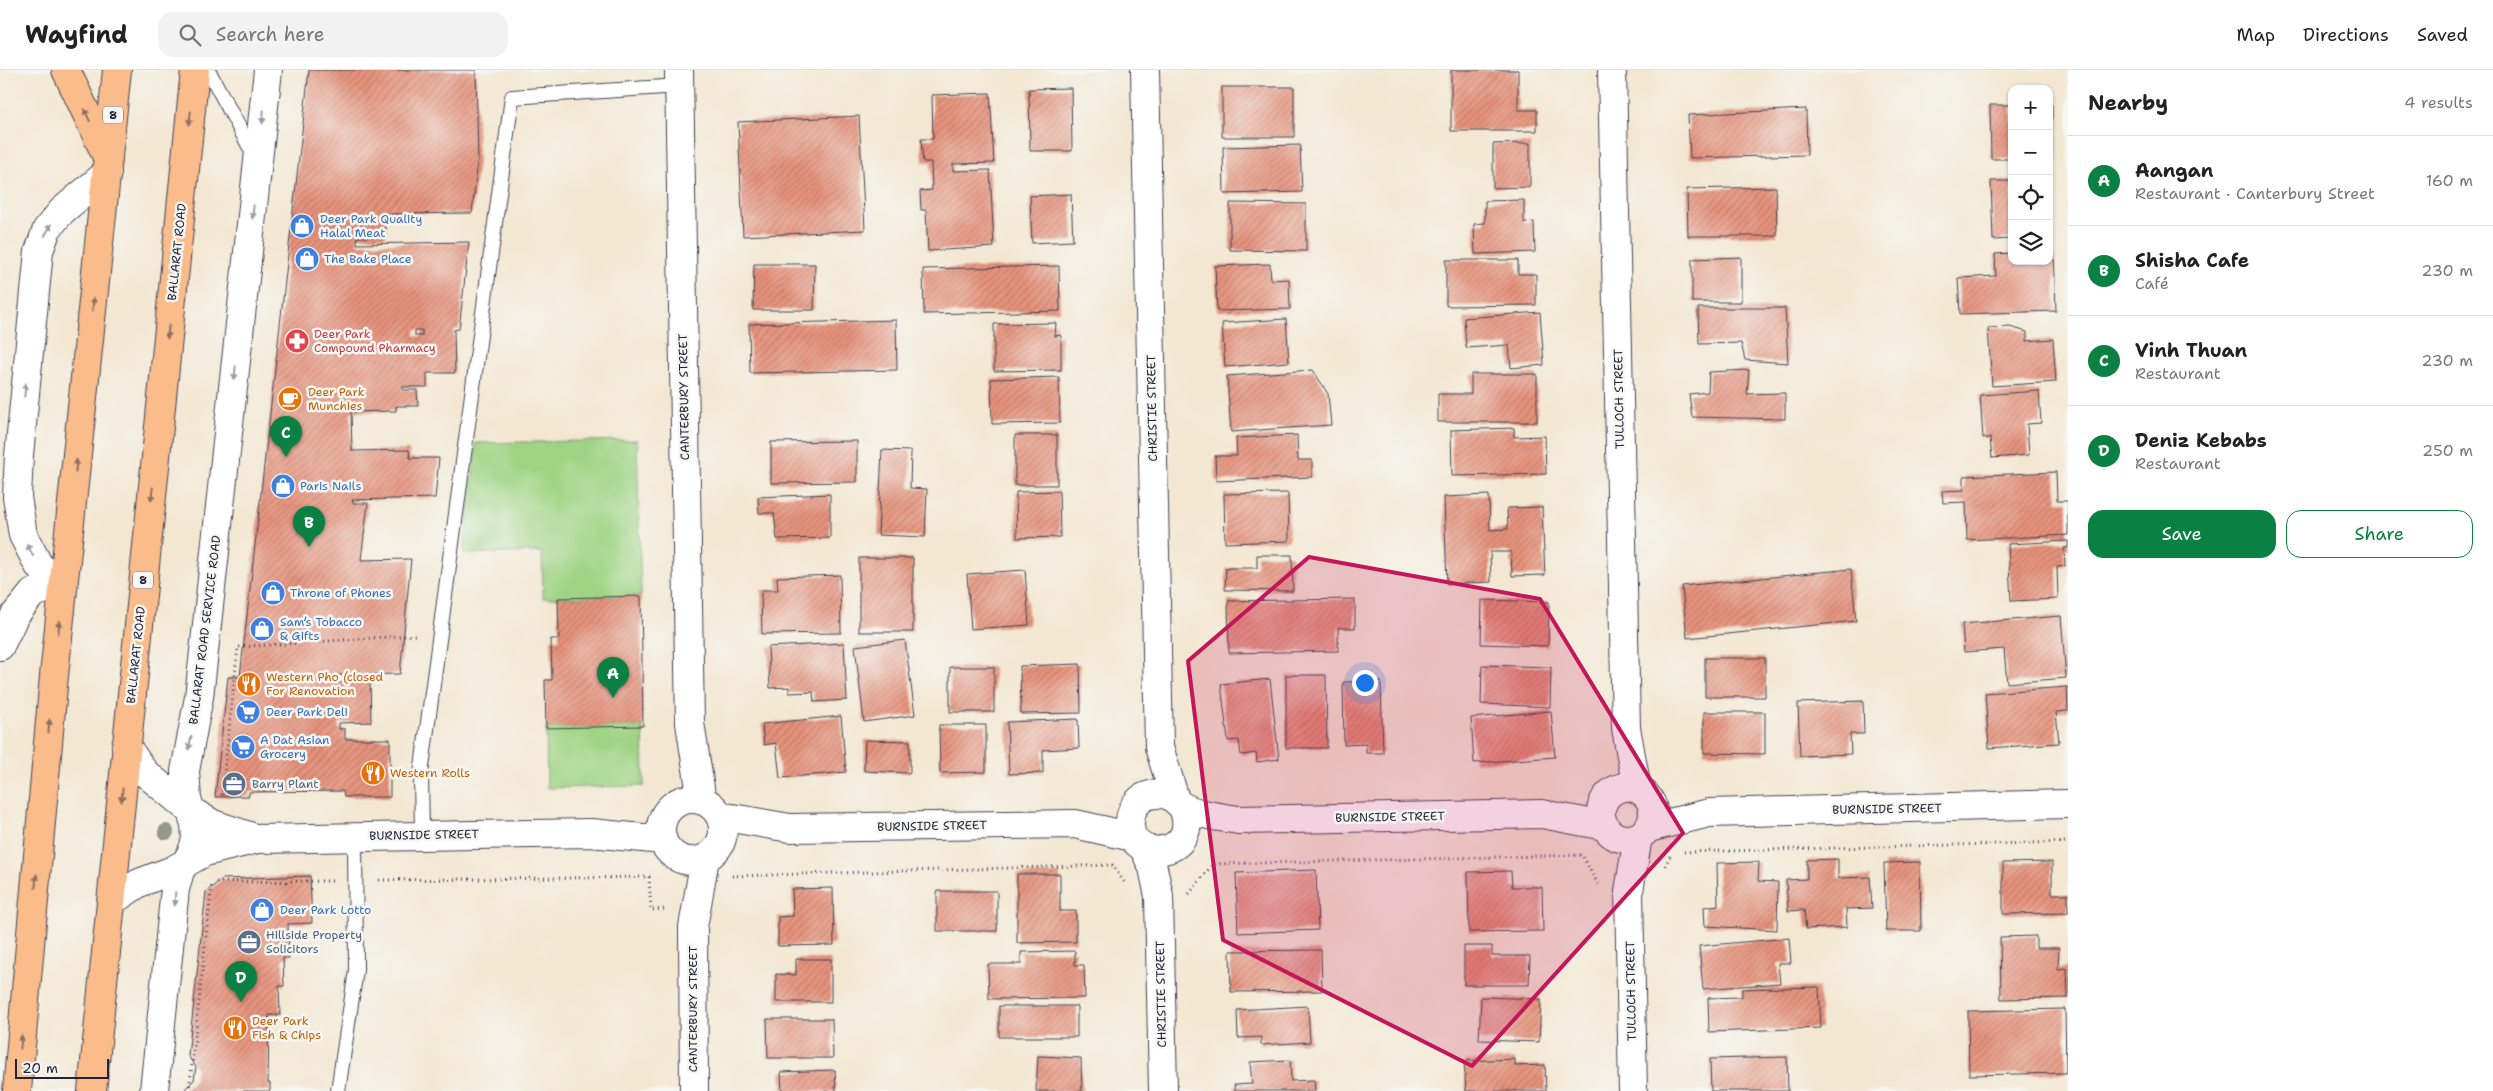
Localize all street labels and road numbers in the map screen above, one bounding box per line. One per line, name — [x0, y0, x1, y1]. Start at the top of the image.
road number: 8 — [103, 106, 123, 124]
street label: BALLARAT ROAD — [164, 203, 190, 301]
street label: CANTERBURY STREET — [675, 333, 693, 460]
street label: TULLOCH STREET — [1610, 348, 1628, 449]
street label: CHRISTIE STREET — [1143, 354, 1161, 462]
street label: BALLARAT ROAD SERVICE ROAD — [185, 534, 225, 726]
road number: 8 — [133, 572, 153, 588]
street label: BALLARAT ROAD — [123, 606, 149, 704]
street label: BURNSIDE STREET — [1832, 800, 1943, 818]
street label: BURNSIDE STREET — [1335, 808, 1446, 826]
street label: BURNSIDE STREET — [877, 817, 988, 835]
street label: BURNSIDE STREET — [369, 826, 480, 844]
street label: CHRISTIE STREET — [1152, 940, 1170, 1048]
street label: TULLOCH STREET — [1622, 940, 1640, 1041]
street label: CANTERBURY STREET — [685, 945, 701, 1072]

